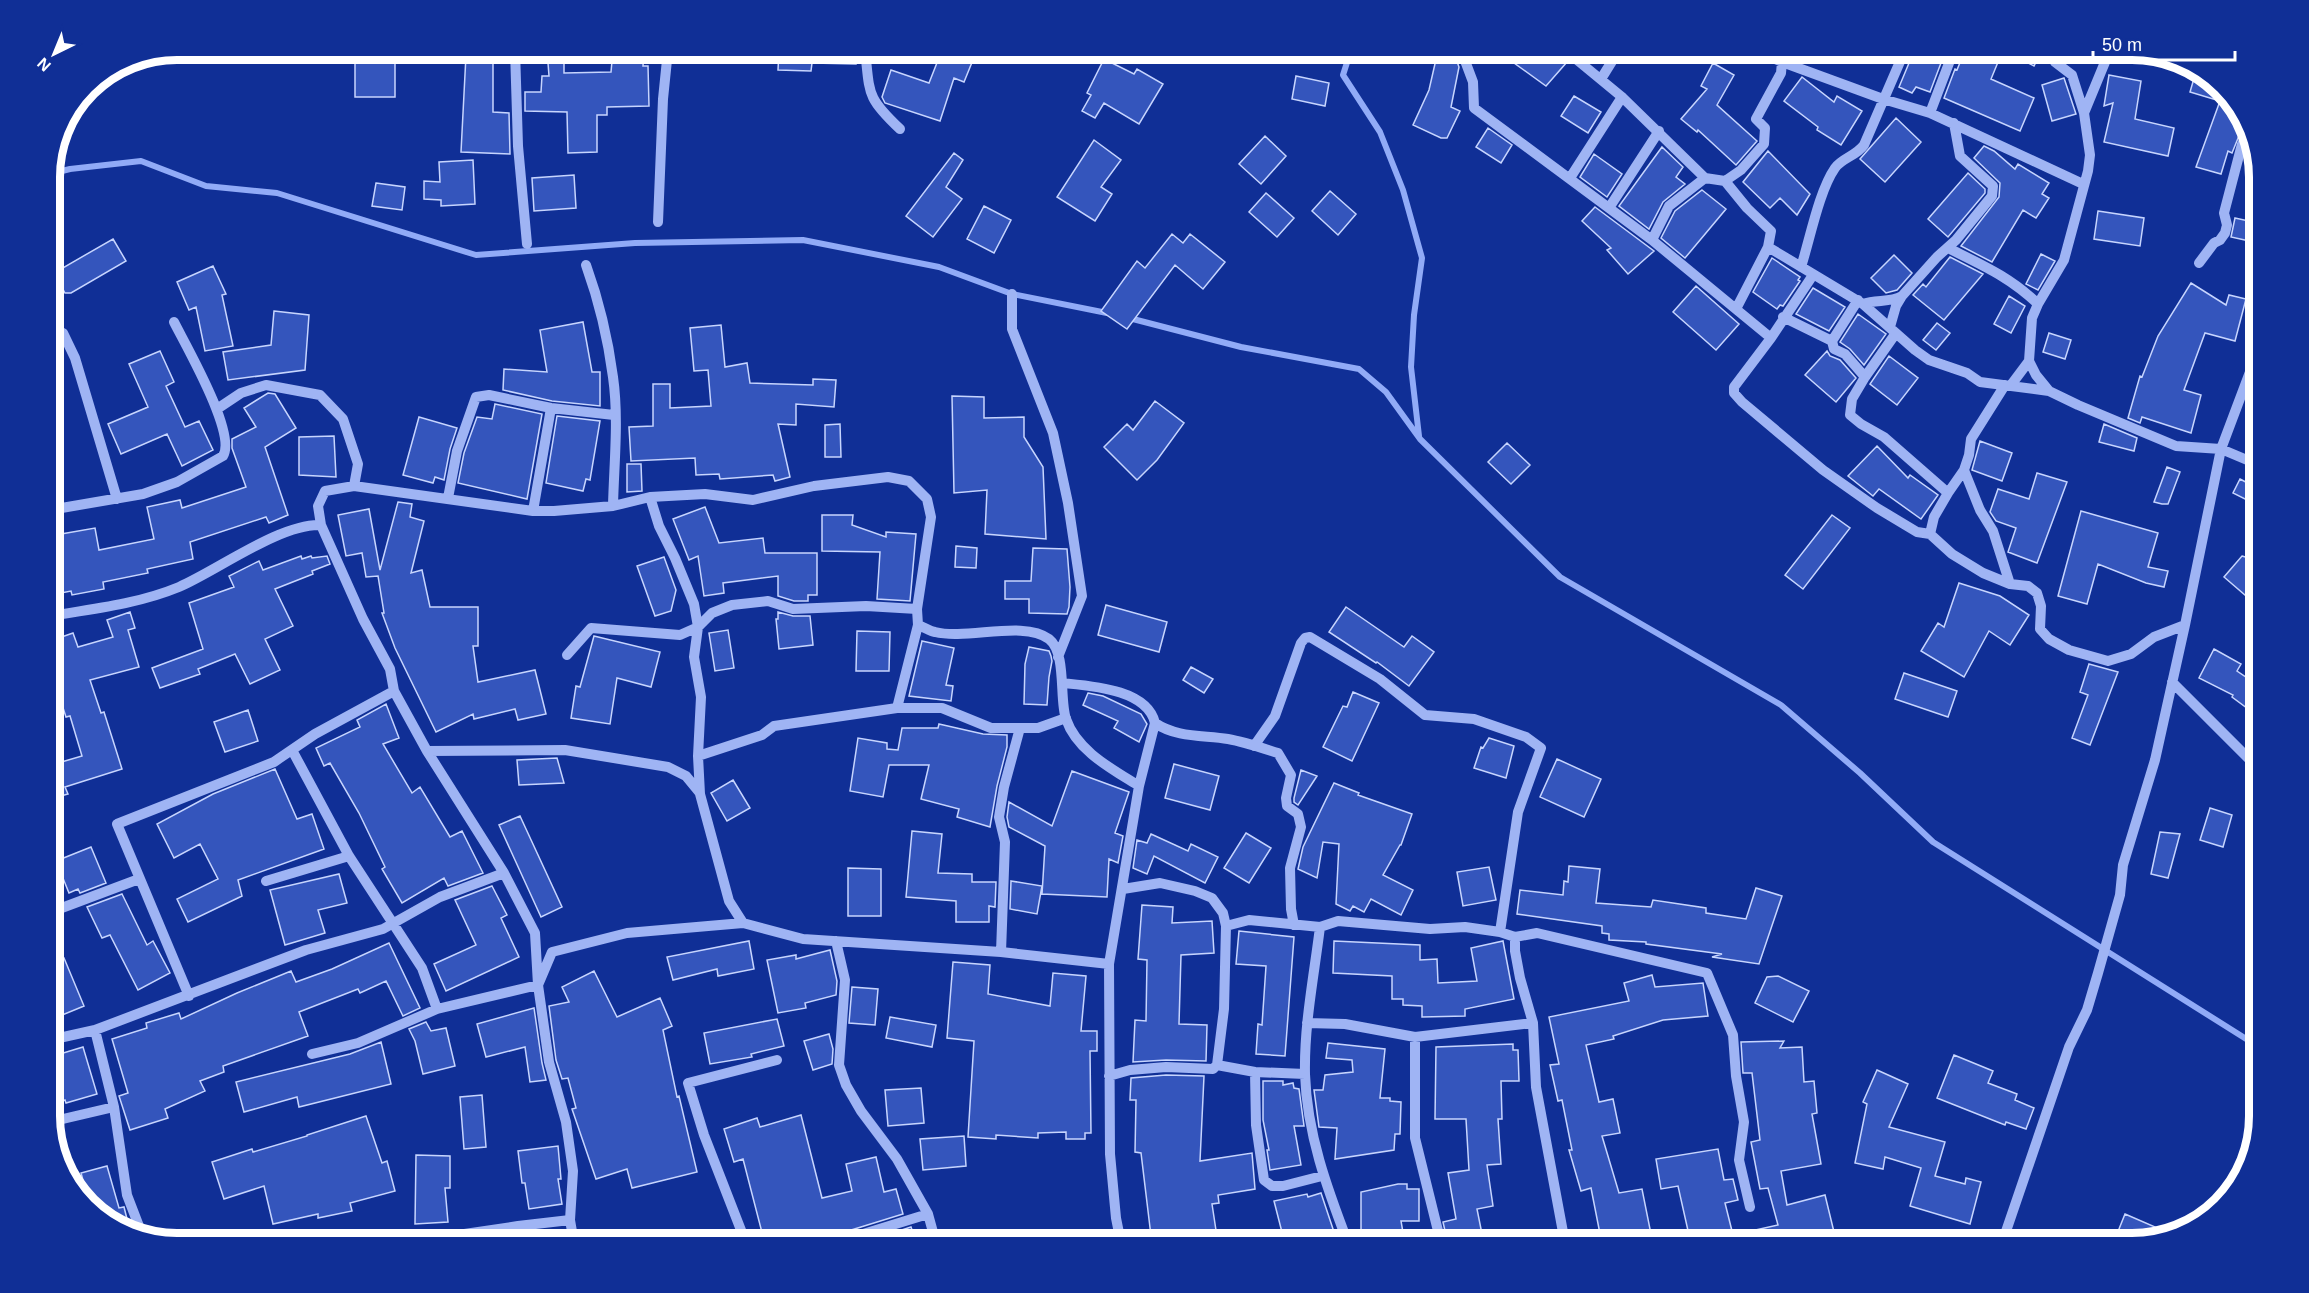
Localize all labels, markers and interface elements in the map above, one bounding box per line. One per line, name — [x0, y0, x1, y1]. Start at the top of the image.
north arrow — [24, 24, 84, 84]
scale bar — [2093, 24, 2236, 62]
text: 50 m — [2102, 35, 2142, 55]
text: N — [34, 54, 54, 75]

